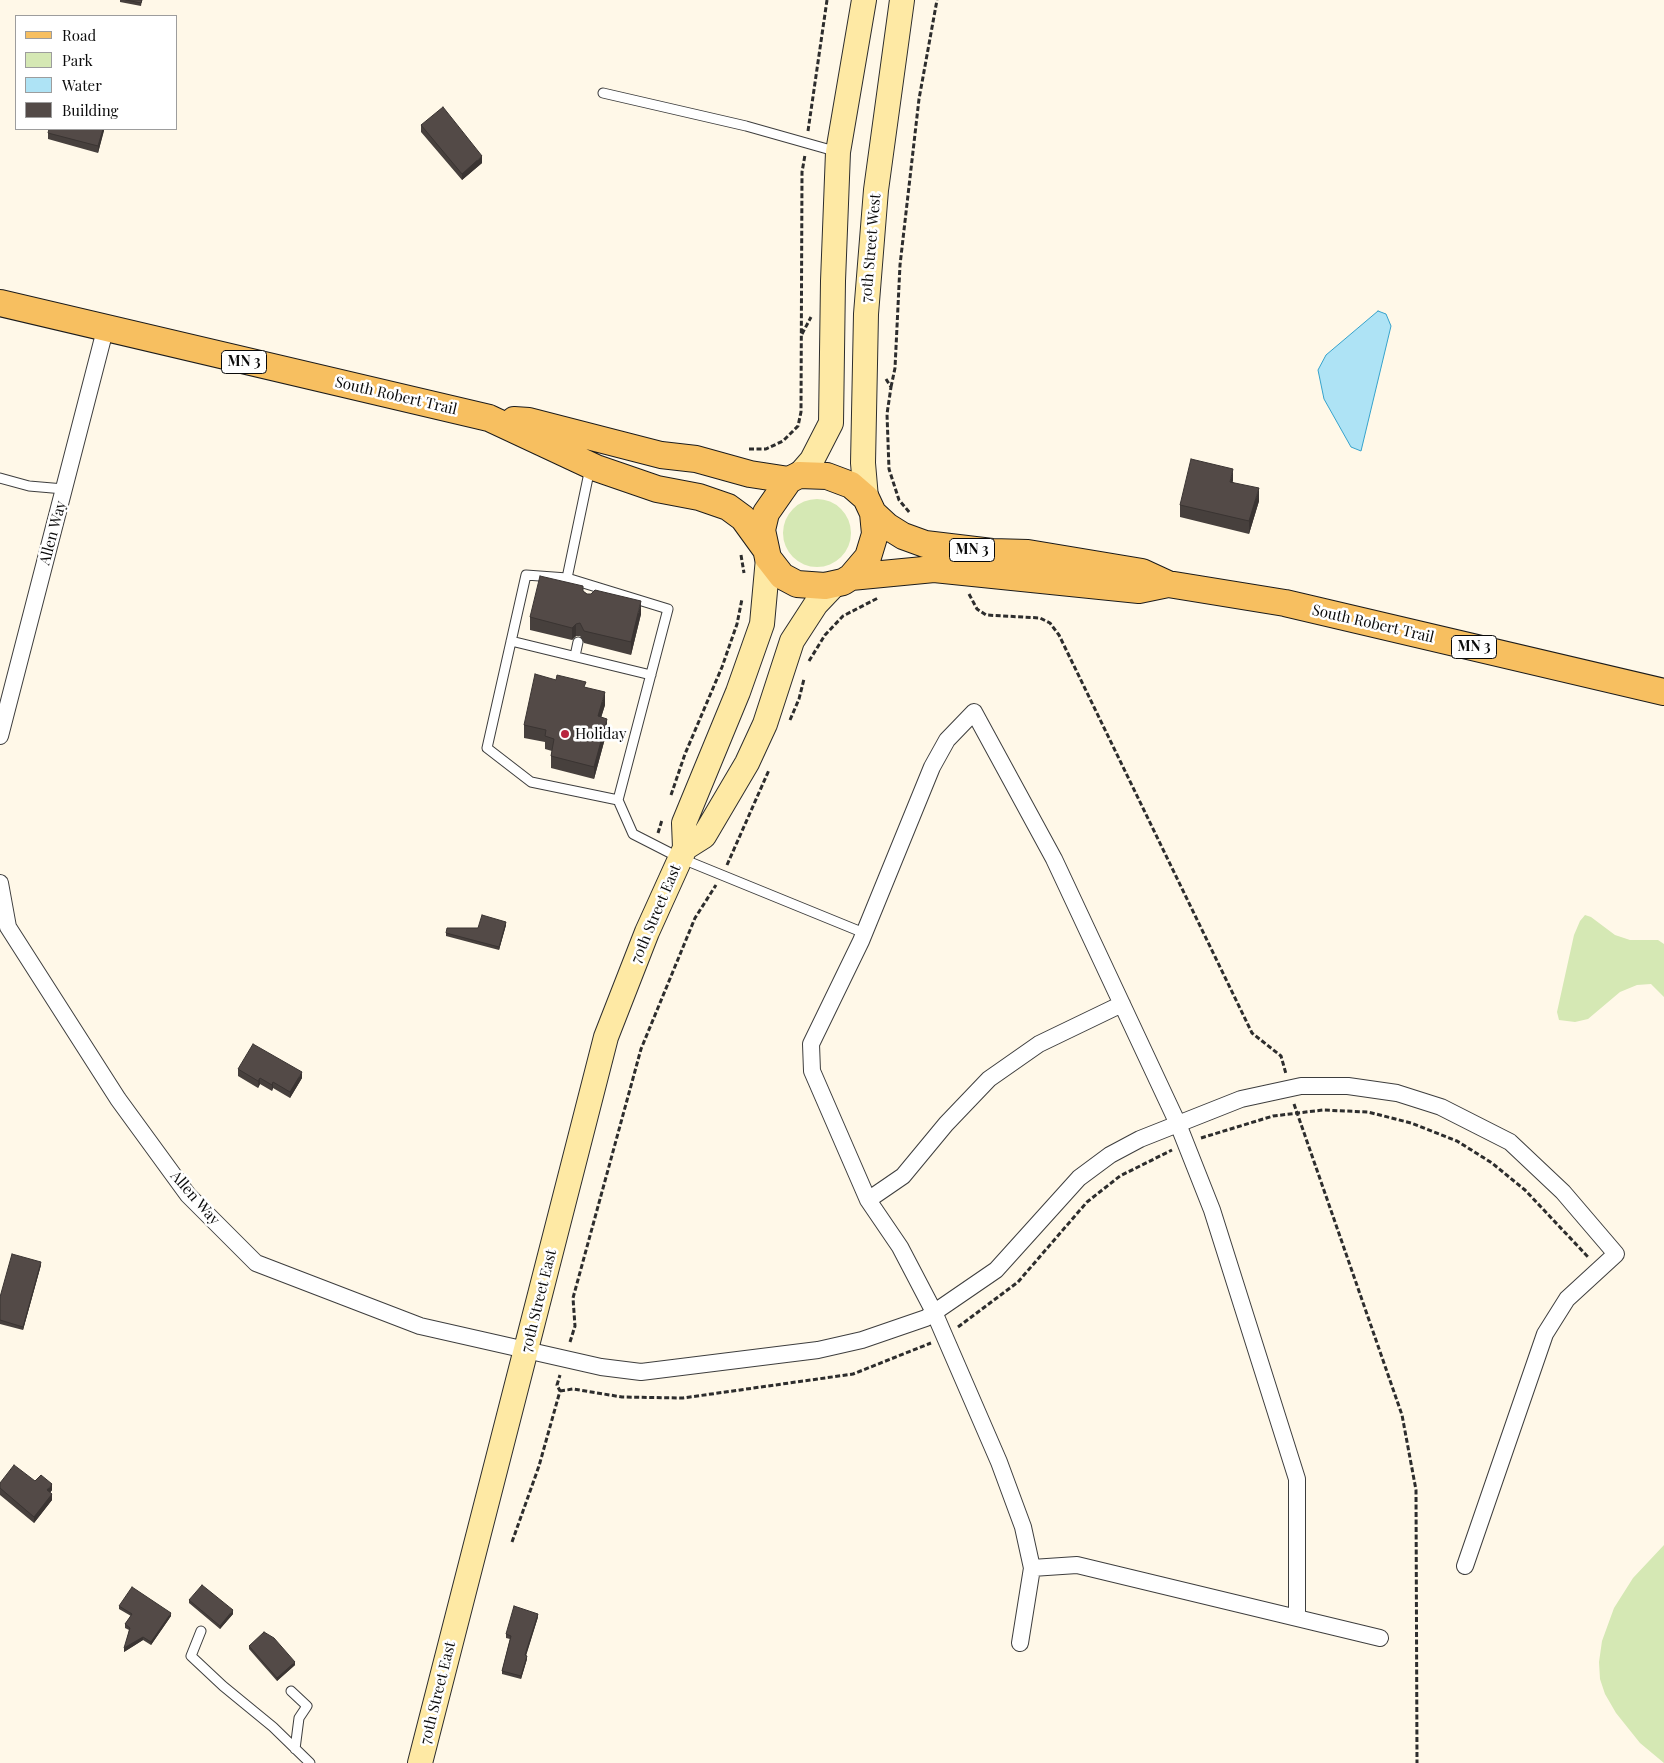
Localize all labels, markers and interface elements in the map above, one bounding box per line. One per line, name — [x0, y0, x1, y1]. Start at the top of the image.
legend — [15, 15, 178, 130]
text: Road — [62, 25, 96, 45]
text: Park — [62, 50, 93, 70]
text: Water — [62, 75, 102, 95]
text: Building — [62, 100, 118, 120]
street label: 70th Street West — [857, 193, 885, 303]
road number: MN 3 — [222, 351, 266, 374]
street label: South Robert Trail — [333, 373, 459, 419]
street label: Allen Way — [36, 499, 70, 567]
road number: MN 3 — [950, 538, 994, 562]
street label: South Robert Trail — [1310, 601, 1436, 647]
road number: MN 3 — [1452, 636, 1496, 659]
place label: Holiday — [575, 725, 626, 743]
marker: Holiday — [559, 728, 571, 740]
street label: 70th Street East — [627, 862, 685, 966]
street label: Allen Way — [167, 1167, 223, 1229]
street label: 70th Street East — [517, 1248, 561, 1354]
street label: 70th Street East — [416, 1640, 460, 1746]

